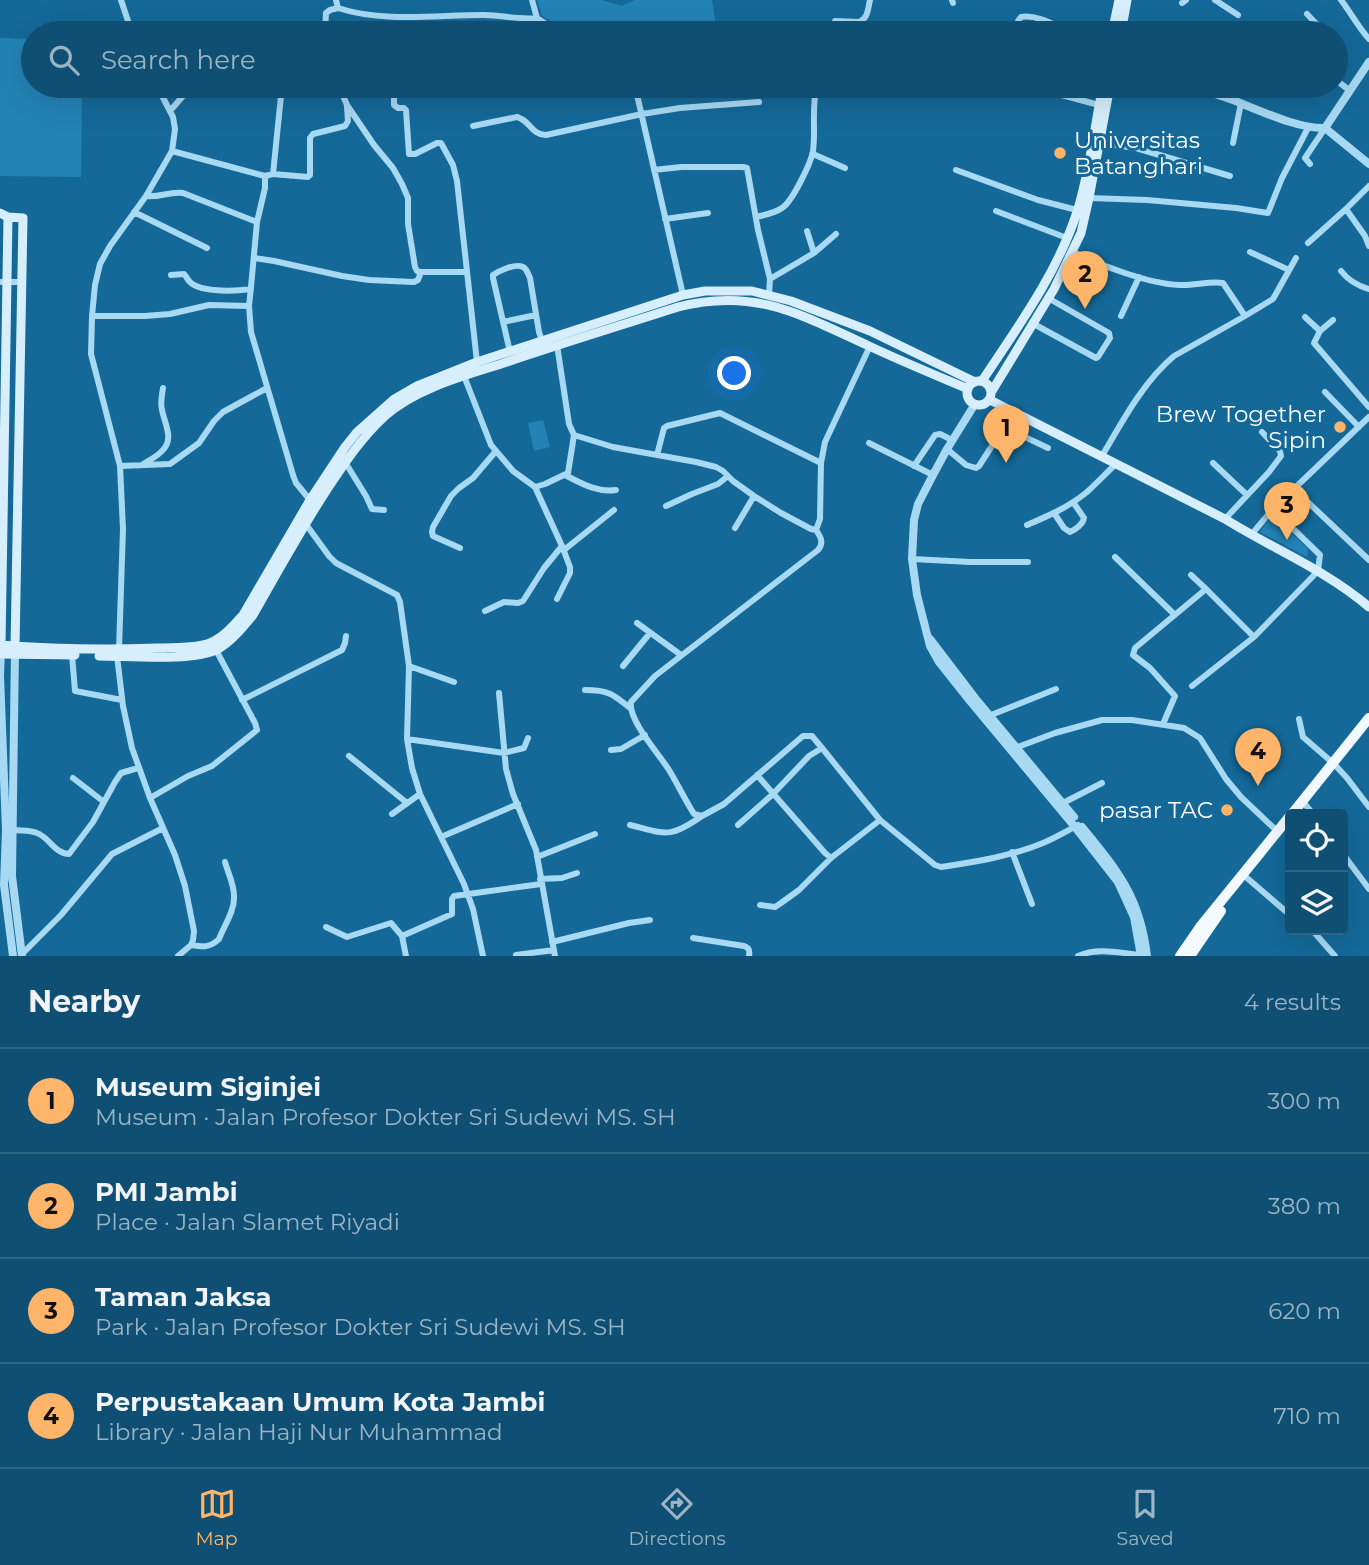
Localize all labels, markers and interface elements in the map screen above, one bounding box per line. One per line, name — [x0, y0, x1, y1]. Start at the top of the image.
search box — [21, 21, 1348, 98]
icon: search — [45, 41, 83, 79]
text: Search here — [101, 44, 256, 76]
place label: Universitas Batanghari — [1074, 126, 1203, 180]
marker: Universitas Batanghari — [1052, 145, 1068, 161]
pin: 2 — [1062, 251, 1108, 309]
your location — [717, 356, 751, 390]
place label: Brew Together Sipin — [1156, 400, 1326, 454]
pin: 1 — [983, 405, 1029, 463]
marker: Brew Together Sipin — [1332, 419, 1348, 435]
pin: 3 — [1264, 482, 1310, 540]
pin: 4 — [1235, 728, 1281, 786]
place label: pasar TAC — [1099, 796, 1213, 824]
marker: pasar TAC — [1219, 802, 1235, 818]
map controls — [1285, 809, 1348, 935]
button: locate — [1285, 809, 1348, 872]
button: layers — [1285, 872, 1348, 935]
text: Nearby — [28, 983, 140, 1020]
text: 4 results — [1244, 988, 1341, 1016]
text: Museum Siginjei — [95, 1071, 321, 1103]
text: 1 — [46, 1087, 56, 1115]
text: 300 m — [1267, 1087, 1341, 1115]
text: Museum · Jalan Profesor Dokter Sri Sudewi MS. SH — [95, 1103, 676, 1131]
text: PMI Jambi — [95, 1176, 238, 1208]
text: 2 — [44, 1192, 58, 1220]
text: 380 m — [1268, 1192, 1341, 1220]
text: Place · Jalan Slamet Riyadi — [95, 1208, 400, 1236]
text: Taman Jaksa — [95, 1281, 272, 1313]
text: 3 — [44, 1297, 58, 1325]
text: 620 m — [1268, 1297, 1341, 1325]
text: Park · Jalan Profesor Dokter Sri Sudewi MS. SH — [95, 1313, 626, 1341]
text: Perpustakaan Umum Kota Jambi — [95, 1386, 545, 1418]
text: 4 — [43, 1402, 59, 1430]
text: 710 m — [1273, 1402, 1341, 1430]
text: Library · Jalan Haji Nur Muhammad — [95, 1418, 503, 1446]
tab: Map — [195, 1485, 238, 1550]
tab: Directions — [628, 1485, 726, 1550]
tab: Saved — [1117, 1485, 1174, 1550]

